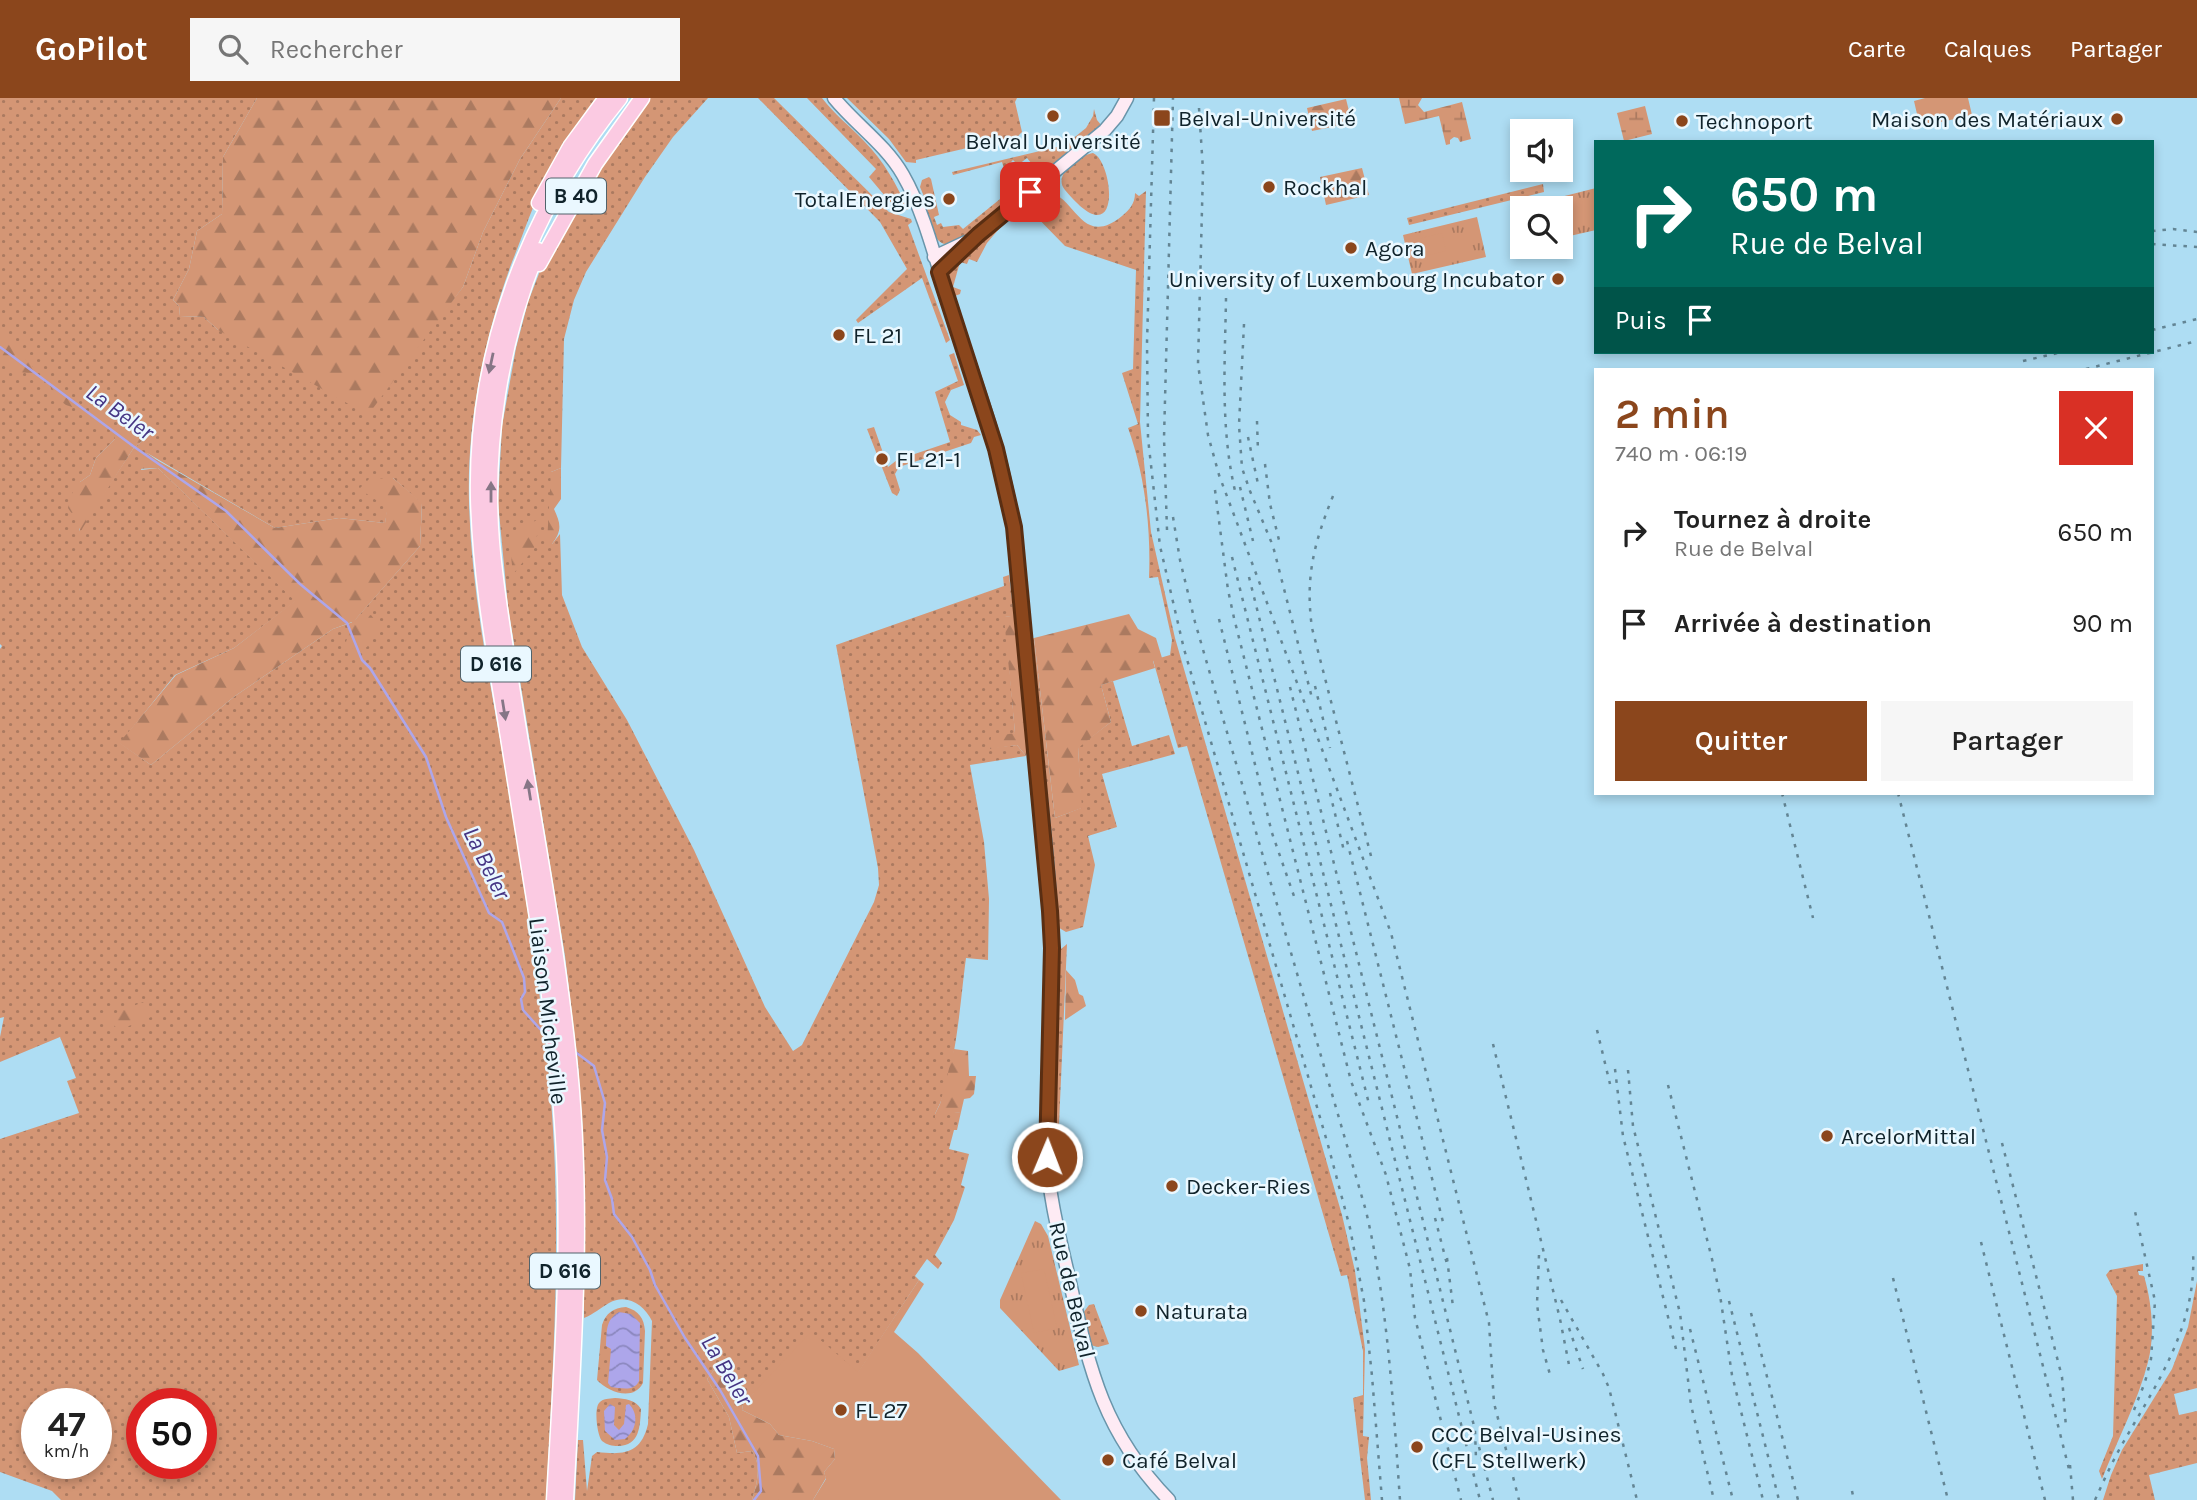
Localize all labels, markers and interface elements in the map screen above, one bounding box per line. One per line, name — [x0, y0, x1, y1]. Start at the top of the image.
search box — [190, 18, 680, 81]
text: GoPilot — [35, 30, 148, 68]
icon: search — [214, 30, 252, 68]
text: Rechercher — [270, 34, 403, 65]
text: Carte — [1848, 35, 1906, 63]
text: Calques — [1944, 35, 2032, 63]
text: Partager — [2070, 35, 2162, 63]
place label: Belval-Université — [1178, 105, 1356, 132]
place label: Maison des Matériaux — [1871, 106, 2103, 133]
marker: Belval Université — [1045, 108, 1061, 124]
marker: Belval-Université — [1152, 108, 1172, 128]
place label: Technoport — [1696, 108, 1813, 135]
marker: Maison des Matériaux — [2109, 111, 2125, 127]
marker: Technoport — [1674, 113, 1690, 129]
map controls — [1510, 119, 1573, 259]
button: sound — [1510, 119, 1573, 182]
place label: Belval Université — [965, 128, 1141, 155]
pin — [1000, 162, 1060, 222]
text: 650 m — [1730, 166, 1878, 223]
icon: right — [1615, 168, 1706, 259]
icon: arrive — [1011, 173, 1049, 211]
place label: Rockhal — [1283, 174, 1367, 201]
road number: B 40 — [546, 178, 606, 214]
marker: Rockhal — [1261, 179, 1277, 195]
place label: TotalEnergies — [795, 186, 935, 213]
marker: TotalEnergies — [941, 191, 957, 207]
button: search — [1510, 196, 1573, 259]
text: Rue de Belval — [1730, 225, 1924, 262]
place label: Agora — [1365, 235, 1425, 262]
marker: Agora — [1343, 240, 1359, 256]
place label: University of Luxembourg Incubator — [1169, 266, 1545, 293]
marker: University of Luxembourg Incubator — [1550, 271, 1566, 287]
icon: arrive — [1681, 301, 1719, 339]
text: Puis — [1615, 305, 1667, 336]
place label: FL 21 — [853, 322, 902, 349]
marker: FL 21 — [831, 327, 847, 343]
one-way arrow — [485, 352, 496, 374]
water label: La Beler — [81, 378, 160, 446]
text: 2 min — [1615, 389, 1730, 439]
button: close — [2059, 391, 2133, 465]
text: 740 m · 06:19 — [1615, 440, 1747, 467]
place label: FL 21-1 — [896, 446, 961, 473]
marker: FL 21-1 — [874, 451, 890, 467]
one-way arrow — [485, 481, 496, 503]
text: Tournez à droite — [1674, 504, 1871, 535]
icon: right — [1615, 514, 1653, 552]
text: 650 m — [2058, 517, 2133, 548]
text: Rue de Belval — [1674, 535, 1813, 562]
icon: arrive — [1615, 605, 1653, 643]
text: Arrivée à destination — [1674, 608, 1932, 639]
text: 90 m — [2072, 608, 2133, 639]
road number: D 616 — [461, 646, 531, 682]
one-way arrow — [499, 699, 510, 721]
button: Quitter — [1615, 701, 1867, 781]
button: Partager — [1881, 701, 2133, 781]
one-way arrow — [523, 779, 534, 801]
water label: La Beler — [457, 822, 517, 905]
street label: Liaison Micheville — [523, 916, 573, 1106]
position arrow — [1010, 1120, 1084, 1194]
place label: ArcelorMittal — [1841, 1123, 1976, 1150]
marker: ArcelorMittal — [1819, 1128, 1835, 1144]
place label: Decker-Ries — [1186, 1173, 1311, 1200]
marker: Decker-Ries — [1164, 1178, 1180, 1194]
street label: Rue de Belval — [1043, 1219, 1101, 1361]
road number: D 616 — [530, 1254, 600, 1288]
place label: Naturata — [1155, 1298, 1248, 1325]
marker: Naturata — [1133, 1303, 1149, 1319]
water label: La Beler — [695, 1330, 759, 1411]
speed limit sign: 50 — [126, 1388, 217, 1479]
place label: FL 27 — [855, 1397, 908, 1424]
marker: FL 27 — [833, 1402, 849, 1418]
text: 47 — [47, 1404, 86, 1445]
place label: CCC Belval-Usines (CFL Stellwerk) — [1431, 1421, 1622, 1474]
marker: CCC Belval-Usines (CFL Stellwerk) — [1409, 1439, 1425, 1455]
text: km/h — [44, 1440, 89, 1462]
place label: Café Belval — [1122, 1447, 1237, 1474]
marker: Café Belval — [1100, 1452, 1116, 1468]

